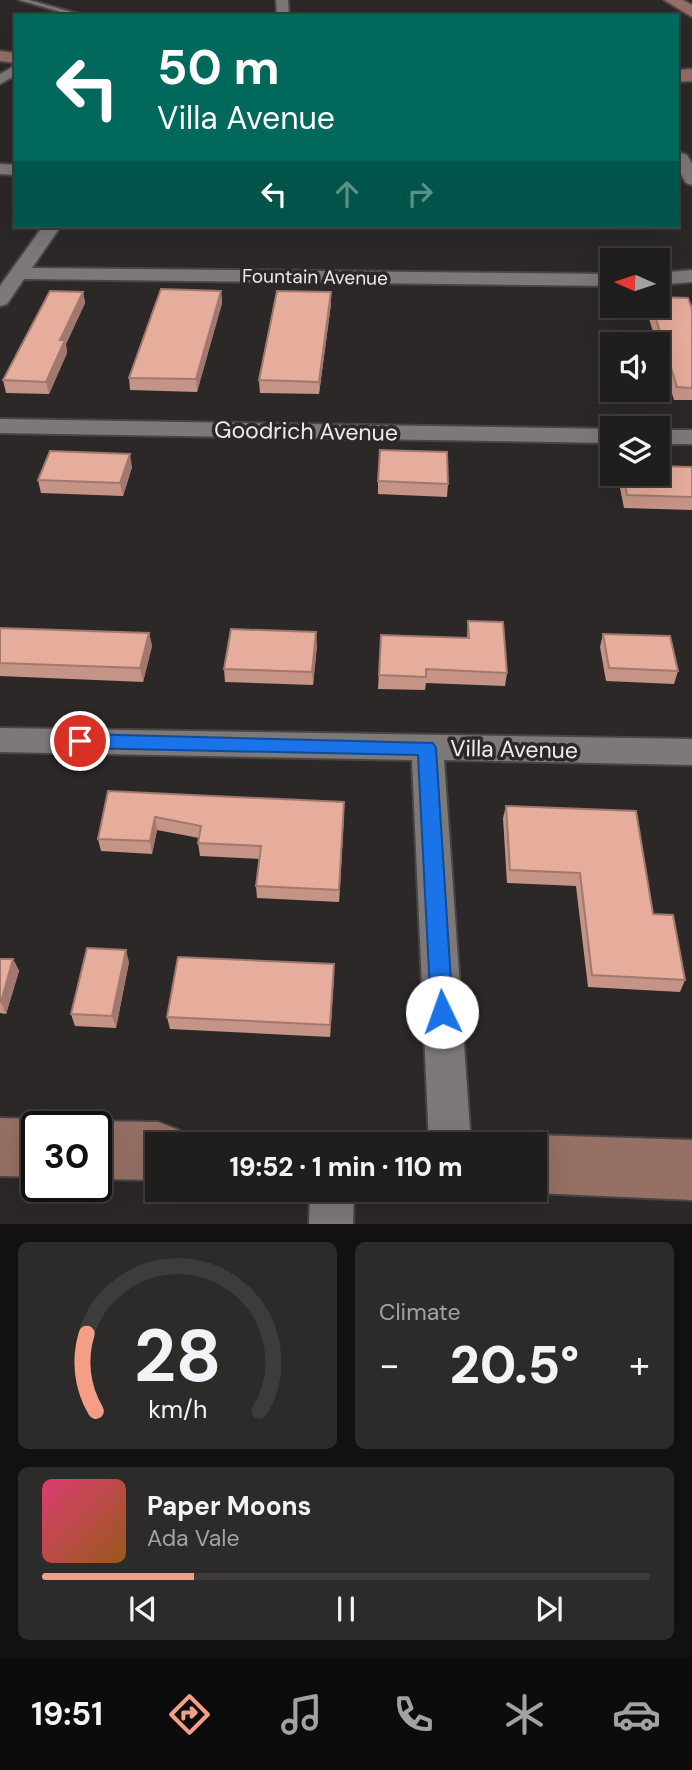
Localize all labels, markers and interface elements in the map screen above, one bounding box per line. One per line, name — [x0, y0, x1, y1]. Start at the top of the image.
text: 50 m — [157, 35, 280, 99]
icon: left — [42, 42, 133, 133]
text: Villa Avenue — [157, 97, 335, 139]
icon: left — [255, 175, 293, 213]
icon: ahead — [328, 175, 366, 213]
icon: right — [401, 175, 439, 213]
north arrow — [600, 248, 670, 318]
map controls — [600, 248, 670, 486]
street label: Fountain Avenue — [242, 263, 388, 291]
button: sound — [600, 332, 670, 402]
street label: Goodrich Avenue — [214, 414, 398, 448]
button: layers — [600, 416, 670, 486]
pin — [50, 711, 110, 771]
icon: arrive — [61, 722, 99, 760]
street label: Villa Avenue — [450, 733, 578, 765]
position arrow — [405, 975, 479, 1049]
speed limit sign: 30 — [21, 1111, 112, 1202]
text: 19:52 · 1 min · 110 m — [229, 1150, 463, 1184]
text: Climate — [379, 1297, 461, 1327]
text: 28 — [134, 1310, 221, 1405]
text: 20.5° — [450, 1331, 579, 1399]
text: − — [379, 1340, 400, 1390]
text: + — [629, 1340, 650, 1390]
text: km/h — [148, 1393, 207, 1426]
text: Paper Moons — [147, 1489, 311, 1523]
text: Ada Vale — [147, 1523, 240, 1553]
icon: previous — [124, 1590, 162, 1628]
icon: pause — [327, 1590, 365, 1628]
icon: next — [530, 1590, 568, 1628]
icon: directions — [165, 1690, 214, 1739]
icon: music — [277, 1690, 326, 1739]
icon: phone — [389, 1690, 438, 1739]
icon: climate — [500, 1690, 549, 1739]
icon: car — [612, 1690, 661, 1739]
text: 19:51 — [31, 1693, 103, 1735]

